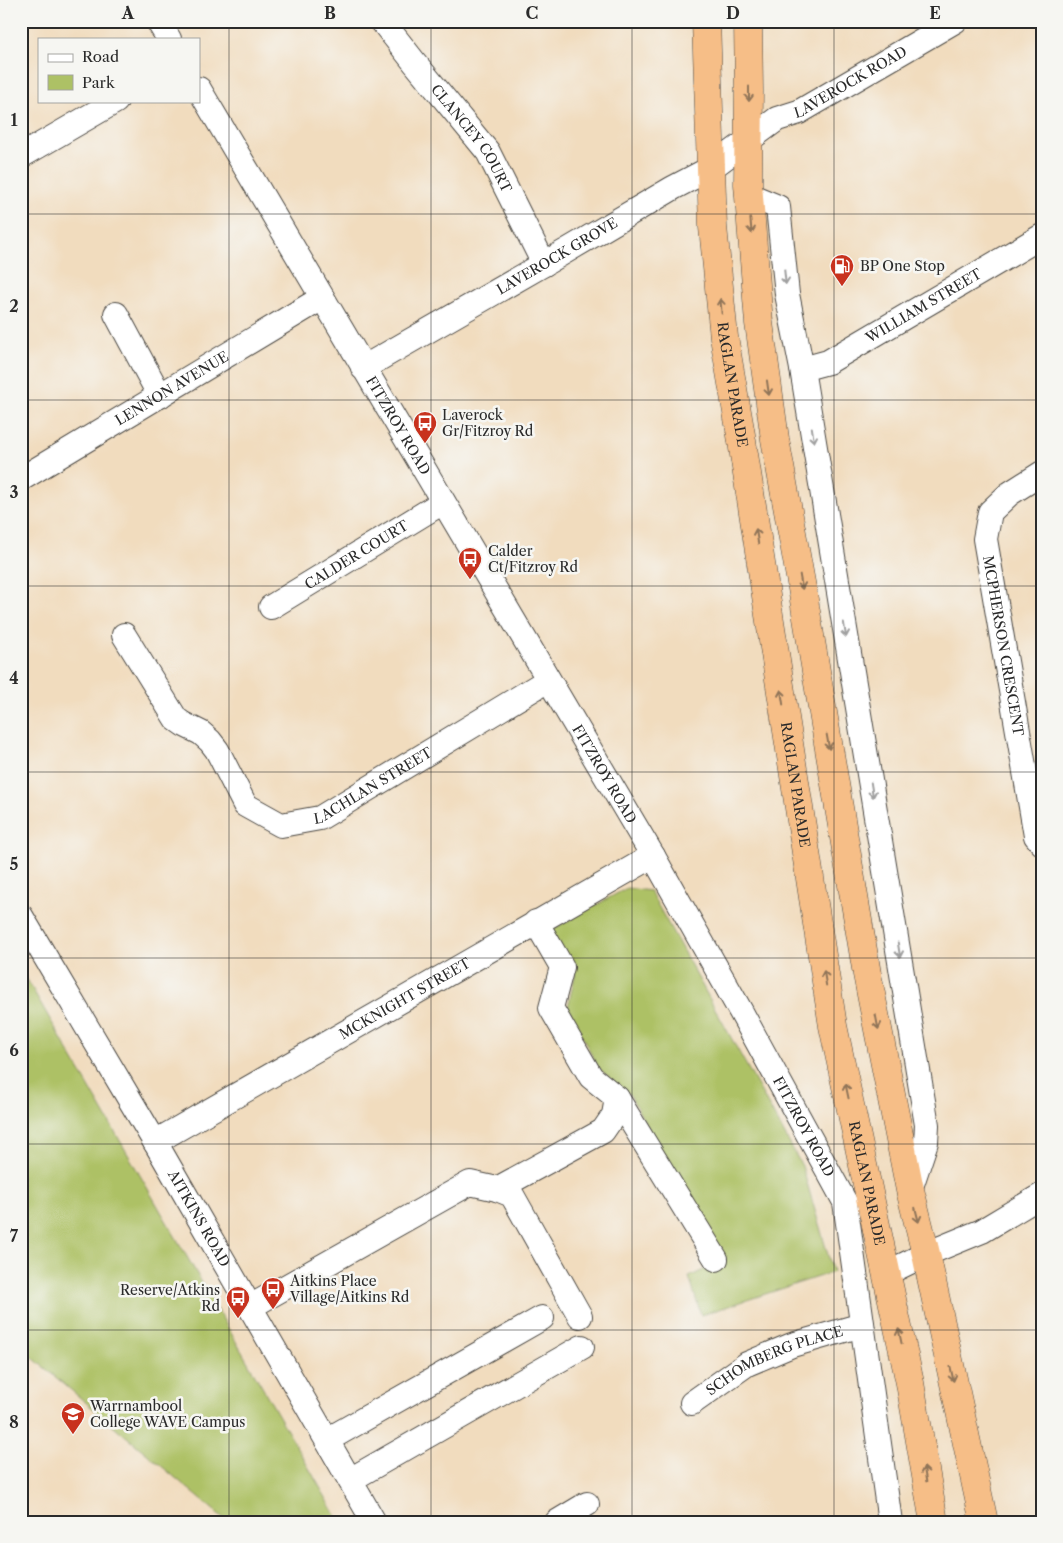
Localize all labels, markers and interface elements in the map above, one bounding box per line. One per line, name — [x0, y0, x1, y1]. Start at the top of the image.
text: A — [121, 3, 135, 23]
text: B — [324, 3, 336, 23]
text: C — [526, 3, 538, 23]
text: D — [726, 3, 740, 23]
text: E — [929, 3, 941, 23]
legend — [38, 38, 200, 102]
street label: LAVEROCK ROAD — [792, 42, 910, 122]
text: Road — [82, 47, 119, 66]
text: Park — [82, 73, 116, 92]
street label: CLANCEY COURT — [427, 81, 516, 196]
one-way arrow — [744, 86, 754, 102]
text: 1 — [10, 110, 18, 130]
street label: LAVEROCK GROVE — [493, 214, 621, 298]
one-way arrow — [747, 218, 756, 234]
fuel station icon: BP One Stop — [829, 253, 855, 287]
place label: BP One Stop — [860, 257, 945, 275]
street label: WILLIAM STREET — [862, 264, 985, 347]
one-way arrow — [780, 269, 790, 285]
text: 2 — [9, 296, 19, 316]
one-way arrow — [716, 299, 726, 315]
street label: RAGLAN PARADE — [714, 321, 752, 448]
street label: LENNON AVENUE — [112, 347, 232, 429]
street label: FITZROY ROAD — [362, 373, 434, 478]
one-way arrow — [763, 379, 773, 395]
place label: Laverock Gr/Fitzroy Rd — [442, 406, 534, 440]
bus stop icon: Laverock Gr/Fitzroy Rd — [412, 410, 438, 444]
one-way arrow — [809, 426, 819, 442]
text: 3 — [9, 482, 19, 502]
street label: CALDER COURT — [301, 516, 412, 593]
one-way arrow — [752, 528, 762, 544]
place label: Calder Ct/Fitzroy Rd — [488, 542, 579, 576]
bus stop icon: Calder Ct/Fitzroy Rd — [457, 546, 483, 580]
street label: MCPHERSON CRESCENT — [979, 554, 1028, 738]
one-way arrow — [797, 574, 807, 590]
one-way arrow — [841, 621, 851, 637]
text: 4 — [9, 668, 19, 688]
one-way arrow — [776, 689, 786, 705]
street label: FITZROY ROAD — [568, 721, 641, 827]
street label: RAGLAN PARADE — [777, 721, 814, 849]
one-way arrow — [824, 734, 834, 750]
street label: LACHLAN STREET — [312, 743, 436, 828]
one-way arrow — [867, 781, 877, 797]
text: 5 — [10, 854, 19, 874]
one-way arrow — [894, 942, 904, 958]
street label: MCKNIGHT STREET — [336, 954, 474, 1043]
one-way arrow — [820, 971, 830, 987]
one-way arrow — [872, 1014, 882, 1030]
text: 6 — [9, 1040, 19, 1060]
street label: FITZROY ROAD — [769, 1073, 838, 1180]
one-way arrow — [842, 1084, 851, 1100]
street label: RAGLAN PARADE — [845, 1119, 889, 1247]
street label: AITKINS ROAD — [164, 1166, 234, 1270]
one-way arrow — [912, 1207, 922, 1223]
text: 7 — [10, 1226, 19, 1246]
place label: Aitkins Place Village/Aitkins Rd — [289, 1272, 410, 1306]
bus stop icon: Aitkins Place Village/Aitkins Rd — [260, 1276, 286, 1310]
place label: Reserve/Atkins Rd — [120, 1281, 220, 1315]
bus stop icon: Reserve/Atkins Rd — [225, 1285, 251, 1319]
street label: SCHOMBERG PLACE — [702, 1322, 845, 1399]
one-way arrow — [895, 1328, 904, 1344]
one-way arrow — [948, 1365, 957, 1381]
place label: Warrnambool College WAVE Campus — [89, 1397, 245, 1431]
school or university icon: Warrnambool College WAVE Campus — [60, 1401, 86, 1435]
text: 8 — [9, 1412, 19, 1432]
one-way arrow — [920, 1466, 930, 1482]

